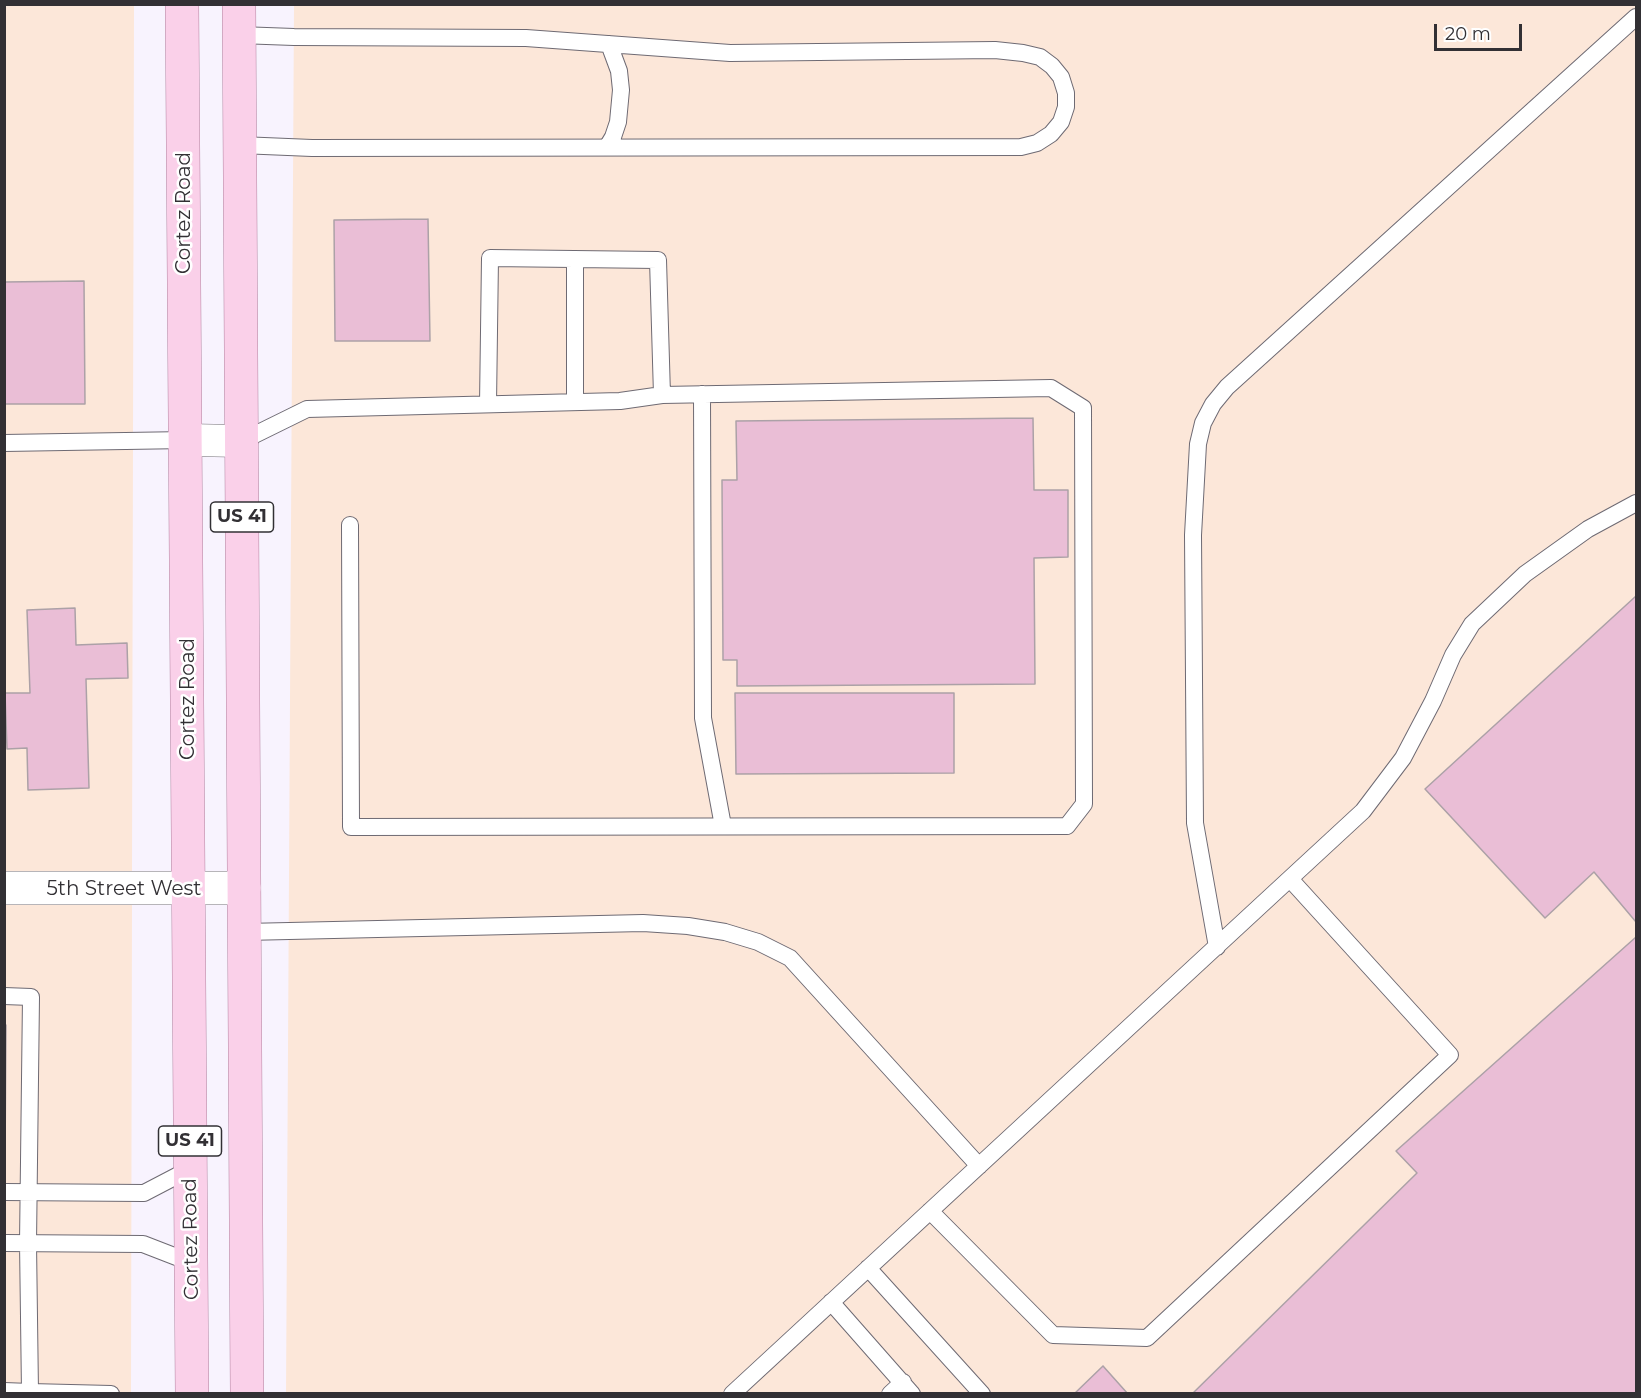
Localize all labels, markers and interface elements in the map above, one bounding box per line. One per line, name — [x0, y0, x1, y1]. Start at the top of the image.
scale bar — [1437, 12, 1526, 50]
text: 20 m — [1445, 23, 1491, 45]
street label: Cortez Road — [172, 152, 196, 274]
road number: US 41 — [210, 502, 274, 532]
street label: Cortez Road — [176, 638, 200, 760]
street label: 5th Street West — [47, 877, 201, 901]
road number: US 41 — [158, 1126, 222, 1156]
street label: Cortez Road — [178, 1178, 204, 1300]

